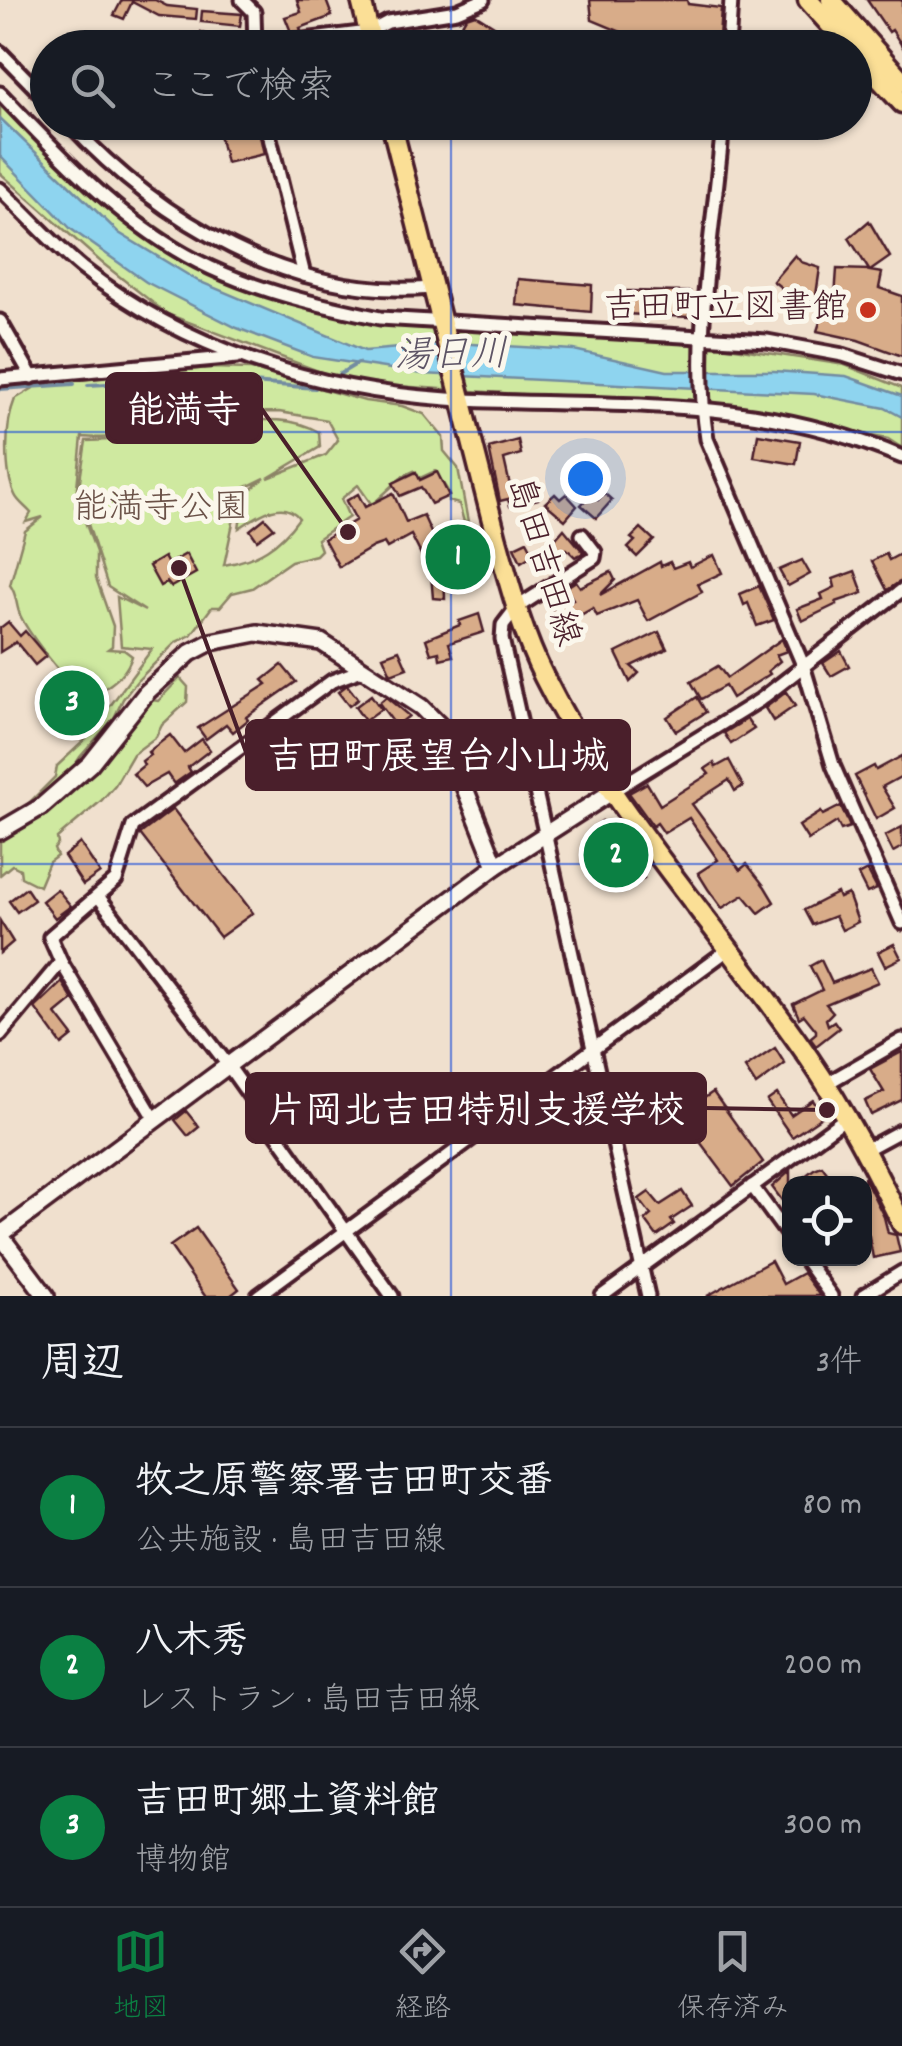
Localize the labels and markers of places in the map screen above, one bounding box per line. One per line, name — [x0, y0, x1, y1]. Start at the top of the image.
place label: 吉田町立図書館 — [603, 285, 848, 335]
marker: 吉田町立図書館 — [857, 299, 879, 321]
callout: 能満寺 — [107, 374, 261, 442]
pin: 1 — [426, 520, 490, 594]
pin: 3 — [40, 666, 104, 740]
callout: 吉田町展望台小山城 — [247, 721, 629, 789]
pin: 2 — [584, 818, 648, 892]
callout: 片岡北吉田特別支援学校 — [247, 1074, 705, 1142]

